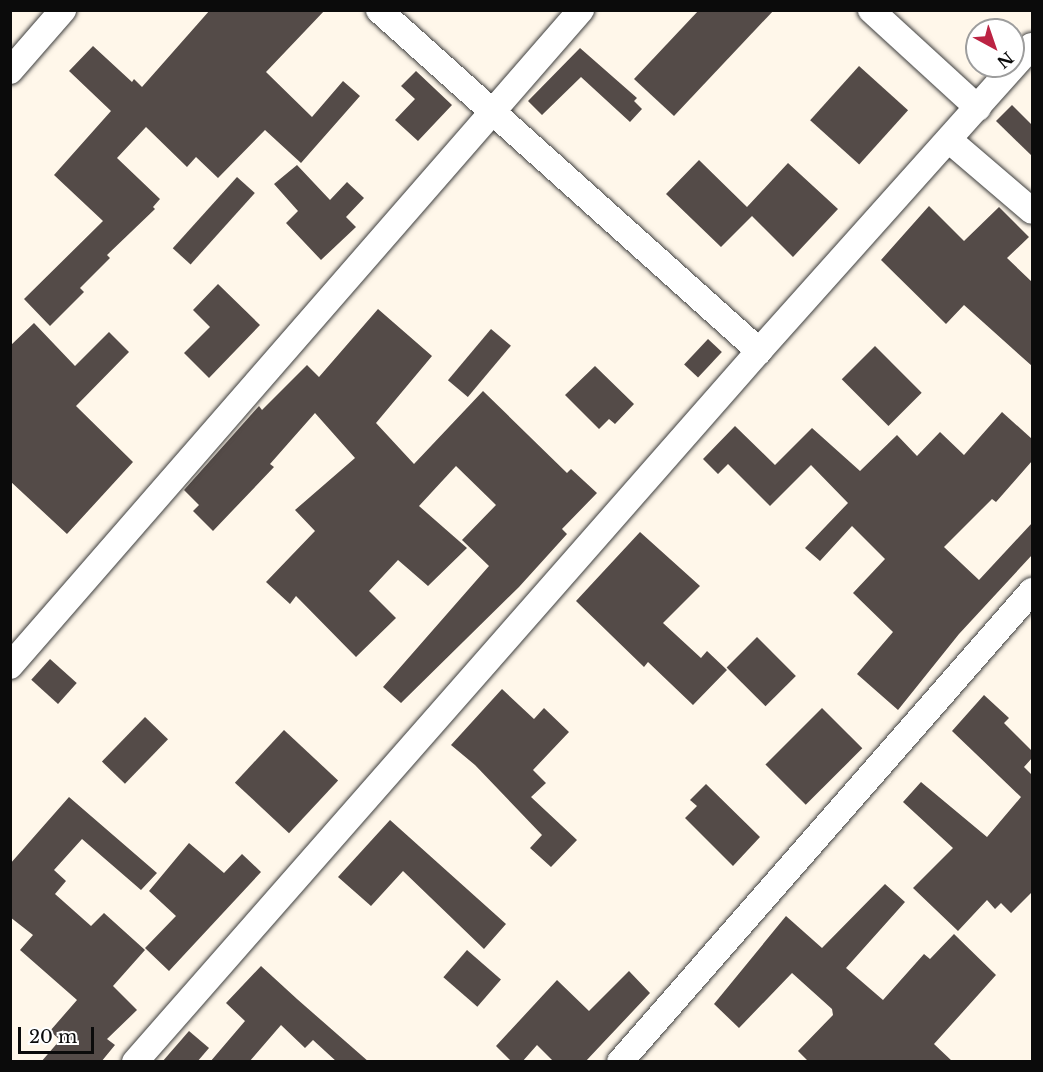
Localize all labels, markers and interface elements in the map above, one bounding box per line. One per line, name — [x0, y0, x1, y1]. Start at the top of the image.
north arrow — [965, 18, 1025, 78]
text: N — [993, 48, 1017, 73]
scale bar — [21, 1015, 98, 1053]
text: 20 m — [29, 1026, 77, 1048]

